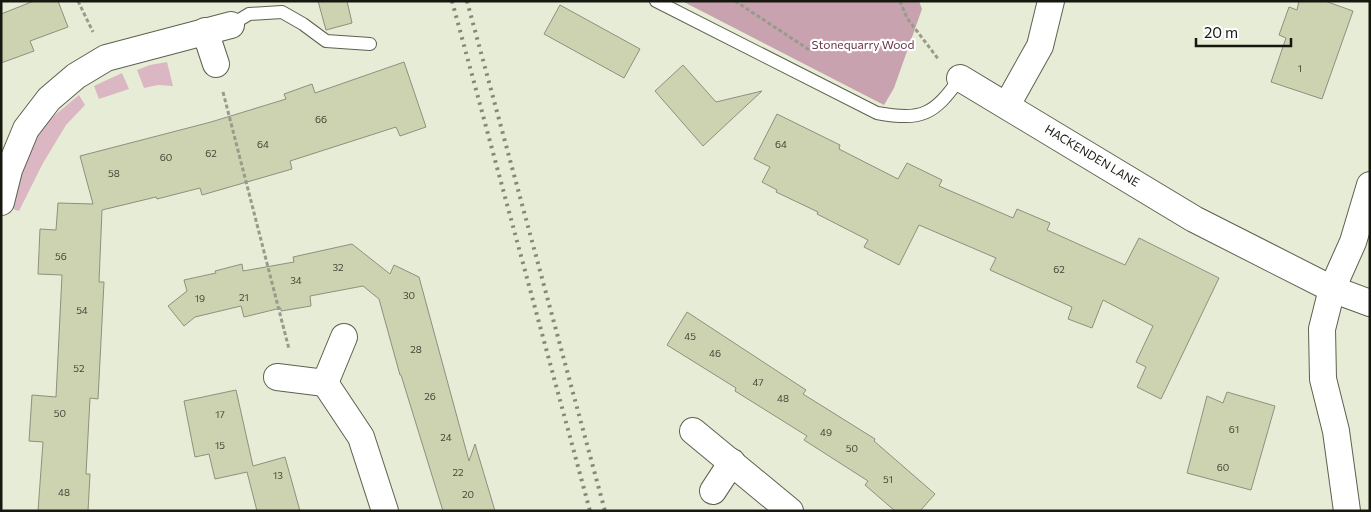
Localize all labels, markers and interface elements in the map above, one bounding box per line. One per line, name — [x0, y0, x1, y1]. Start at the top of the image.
scale bar — [1196, 15, 1291, 47]
text: 20 m — [1204, 23, 1238, 41]
park label: Stonequarry Wood — [812, 37, 915, 51]
house number: 1 — [1298, 62, 1302, 74]
house number: 66 — [315, 113, 327, 125]
street label: HACKENDEN LANE — [1043, 121, 1142, 189]
house number: 64 — [257, 138, 269, 150]
house number: 64 — [775, 138, 787, 150]
house number: 62 — [205, 147, 217, 159]
house number: 60 — [160, 151, 172, 163]
house number: 58 — [108, 167, 120, 179]
house number: 56 — [55, 250, 67, 262]
house number: 32 — [332, 261, 344, 273]
house number: 62 — [1053, 263, 1065, 275]
house number: 34 — [290, 274, 302, 286]
house number: 30 — [403, 289, 415, 301]
house number: 21 — [239, 291, 249, 303]
house number: 19 — [195, 292, 205, 304]
house number: 54 — [76, 304, 88, 316]
house number: 45 — [684, 330, 696, 342]
house number: 28 — [410, 343, 422, 355]
house number: 46 — [709, 347, 721, 359]
house number: 52 — [73, 362, 85, 374]
house number: 47 — [752, 376, 764, 388]
house number: 26 — [424, 390, 436, 402]
house number: 48 — [777, 392, 789, 404]
house number: 50 — [54, 407, 66, 419]
house number: 17 — [215, 408, 225, 420]
house number: 61 — [1229, 423, 1239, 435]
house number: 49 — [820, 426, 832, 438]
house number: 24 — [440, 431, 452, 443]
house number: 15 — [215, 439, 225, 451]
house number: 50 — [846, 442, 858, 454]
house number: 60 — [1217, 461, 1229, 473]
house number: 22 — [452, 466, 464, 478]
house number: 13 — [273, 469, 283, 481]
house number: 51 — [883, 473, 893, 485]
house number: 48 — [58, 486, 70, 498]
house number: 20 — [462, 488, 474, 500]

